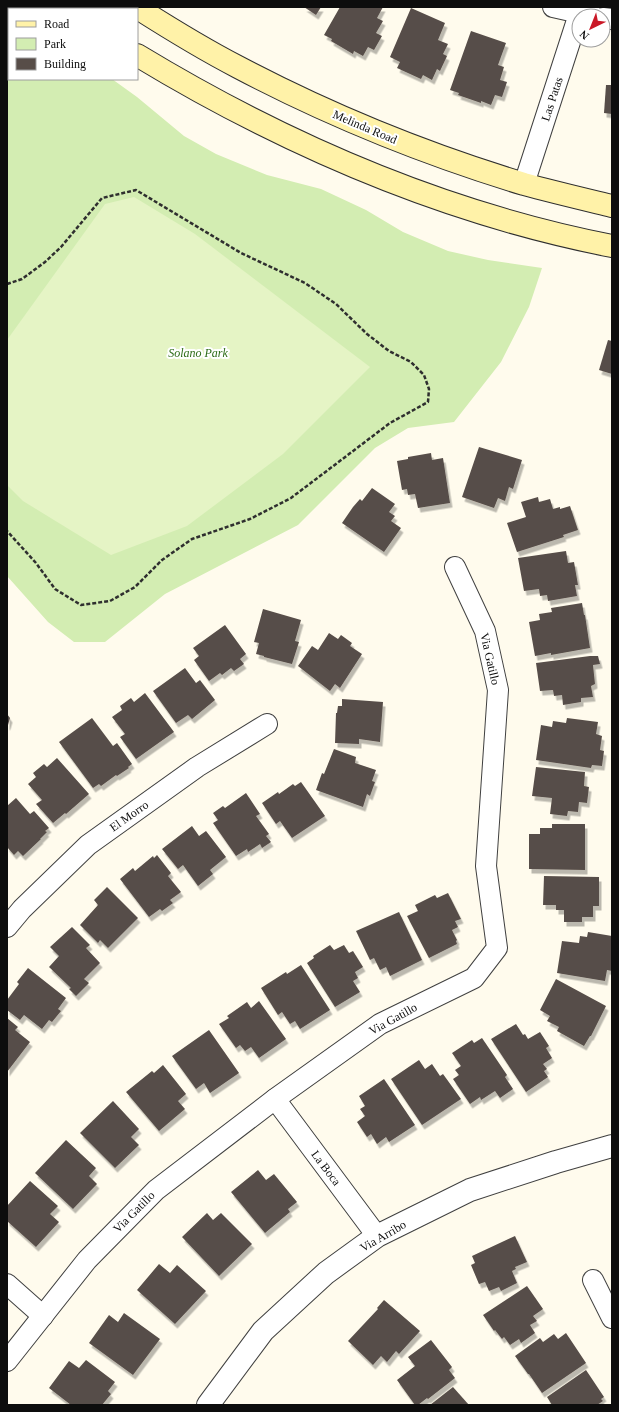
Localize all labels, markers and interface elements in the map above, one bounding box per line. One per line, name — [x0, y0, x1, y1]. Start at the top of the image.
legend — [8, 8, 138, 80]
north arrow — [571, 8, 611, 48]
text: Road — [44, 17, 69, 31]
text: N — [577, 28, 591, 42]
text: Park — [44, 37, 66, 51]
text: Building — [44, 57, 86, 71]
street label: Las Patas — [538, 75, 566, 123]
street label: Melinda Road — [331, 107, 399, 147]
park label: Solano Park — [168, 346, 228, 360]
street label: Via Gatillo — [477, 632, 503, 686]
street label: El Morro — [107, 798, 151, 834]
street label: Via Gatillo — [366, 1000, 420, 1038]
street label: La Boca — [308, 1148, 344, 1189]
street label: Via Gatillo — [110, 1188, 158, 1236]
street label: Via Arribo — [357, 1217, 409, 1255]

